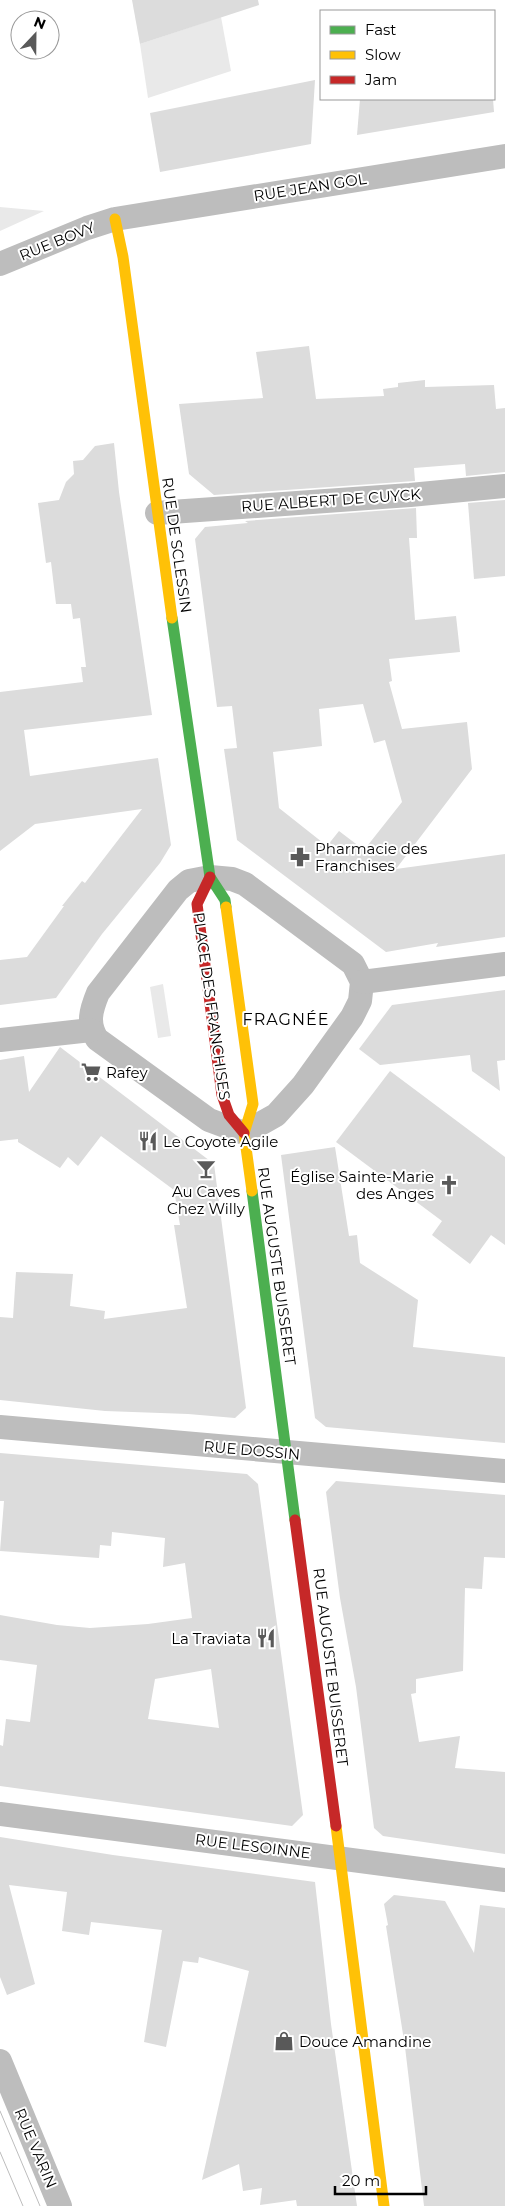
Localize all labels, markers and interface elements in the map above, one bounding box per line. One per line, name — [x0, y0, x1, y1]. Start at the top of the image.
north arrow — [10, 10, 60, 60]
legend — [320, 10, 495, 100]
text: N — [31, 12, 48, 33]
text: Fast — [365, 20, 396, 39]
text: Slow — [365, 45, 401, 64]
text: Jam — [364, 70, 397, 89]
street label: RUE JEAN GOL — [252, 169, 368, 205]
street label: RUE BOVY — [16, 217, 98, 265]
street label: RUE DE SCLESSIN — [158, 476, 196, 614]
street label: RUE ALBERT DE CUYCK — [241, 484, 422, 516]
place label: Pharmacie des Franchises — [315, 839, 427, 875]
pharmacy icon: Pharmacie des Franchises — [289, 846, 311, 868]
street label: PLACE DES FRANCHISES — [189, 911, 235, 1101]
district label: FRAGNÉE — [243, 1010, 329, 1029]
supermarket icon: Rafey — [80, 1061, 102, 1083]
place label: Rafey — [106, 1063, 149, 1082]
restaurant icon: Le Coyote Agile — [137, 1130, 159, 1152]
place label: Le Coyote Agile — [163, 1132, 278, 1151]
bar icon: Au Caves Chez Willy — [195, 1158, 217, 1180]
street label: RUE AUGUSTE BUISSERET — [254, 1166, 300, 1367]
place label: Église Sainte-Marie des Anges — [290, 1167, 434, 1203]
church icon: Église Sainte-Marie des Anges — [438, 1174, 460, 1196]
place label: Au Caves Chez Willy — [167, 1182, 246, 1218]
street label: RUE DOSSIN — [203, 1436, 301, 1464]
street label: RUE AUGUSTE BUISSERET — [309, 1567, 353, 1768]
restaurant icon: La Traviata — [255, 1627, 277, 1649]
place label: La Traviata — [171, 1629, 251, 1648]
street label: RUE LESOINNE — [194, 1829, 312, 1863]
shop icon: Douce Amandine — [273, 2030, 295, 2052]
place label: Douce Amandine — [299, 2032, 431, 2051]
street label: RUE VARIN — [11, 2105, 61, 2191]
scale bar — [335, 2164, 426, 2196]
text: 20 m — [342, 2171, 380, 2190]

